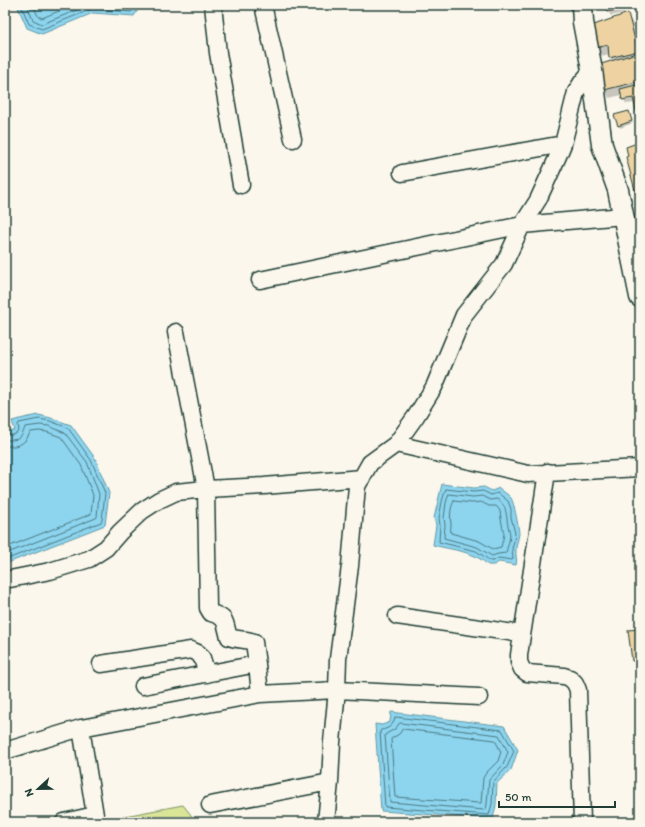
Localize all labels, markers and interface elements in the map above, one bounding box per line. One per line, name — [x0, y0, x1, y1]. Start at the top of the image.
north arrow — [18, 769, 58, 809]
scale bar — [499, 783, 615, 809]
text: N — [22, 787, 37, 798]
text: 50 m — [505, 790, 531, 804]

